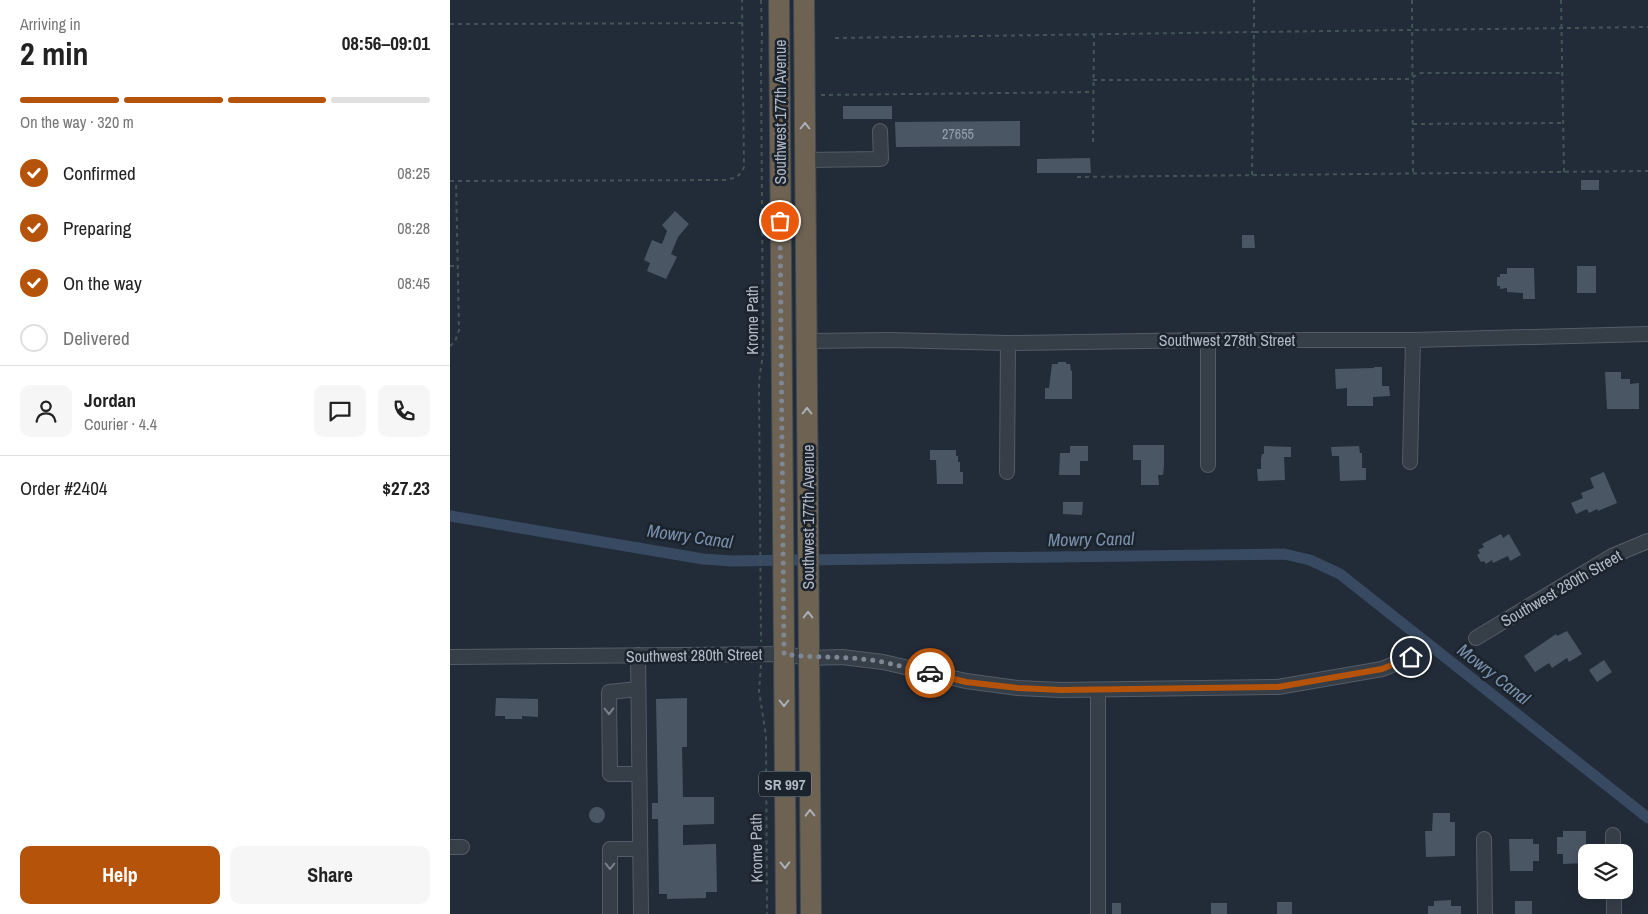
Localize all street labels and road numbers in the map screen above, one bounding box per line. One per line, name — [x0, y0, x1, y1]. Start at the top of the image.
street label: Southwest 177th Avenue — [769, 40, 791, 184]
street label: Krome Path — [741, 285, 763, 355]
street label: Southwest 278th Street — [1159, 329, 1296, 351]
street label: Southwest 177th Avenue — [797, 445, 819, 589]
street label: Southwest 280th Street — [1496, 544, 1626, 632]
street label: Southwest 280th Street — [626, 643, 763, 667]
road number: SR 997 — [759, 772, 811, 796]
street label: Krome Path — [744, 813, 768, 883]

